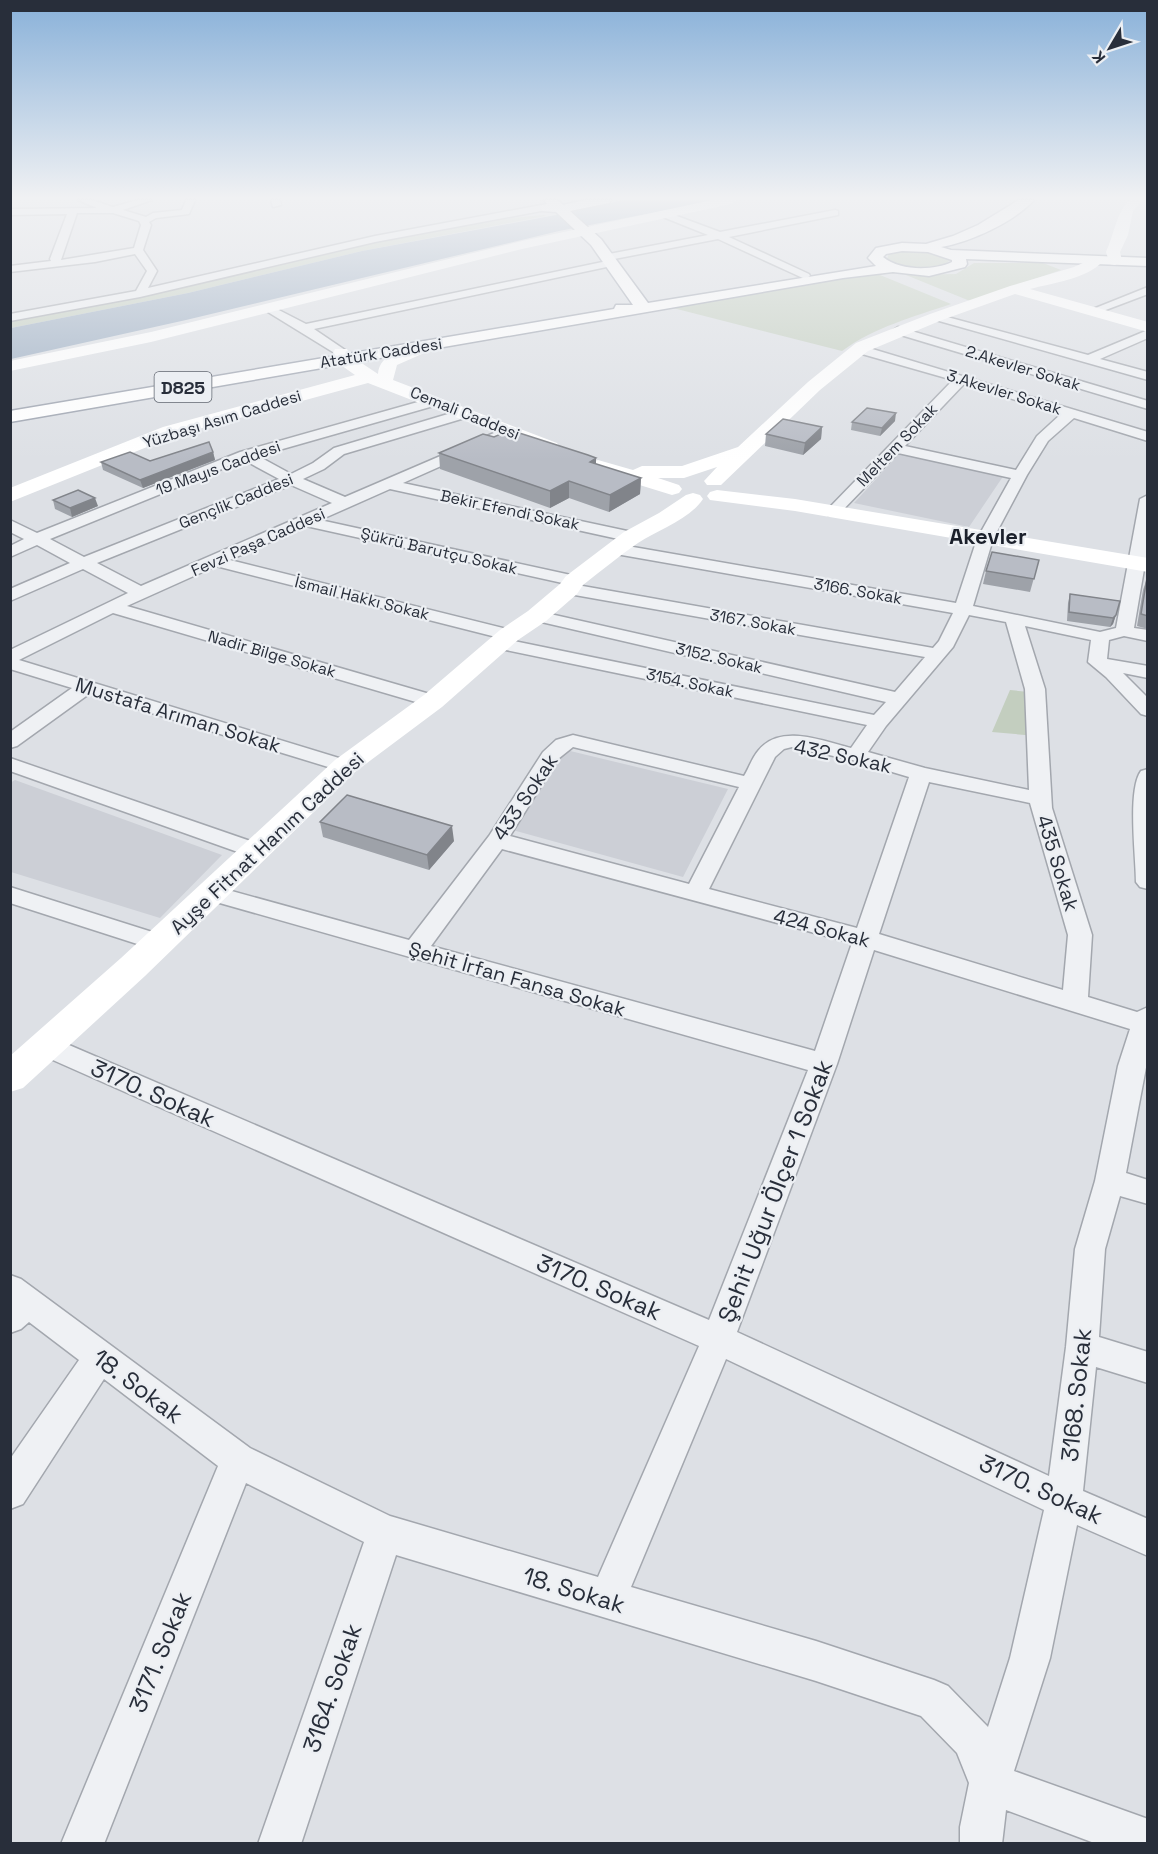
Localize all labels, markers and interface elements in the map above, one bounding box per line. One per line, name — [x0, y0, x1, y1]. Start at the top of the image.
north arrow — [1080, 18, 1140, 78]
text: K — [1087, 47, 1110, 68]
street label: Atatürk Caddesi — [318, 333, 444, 373]
street label: 2.Akevler Sokak — [963, 341, 1083, 396]
street label: 3.Akevler Sokak — [944, 365, 1064, 420]
road number: D825 — [154, 372, 212, 402]
street label: Cemali Caddesi — [407, 381, 523, 445]
street label: Yüzbaşı Asım Caddesi — [140, 385, 304, 453]
street label: Meltem Sokak — [852, 399, 942, 491]
street label: 19 Mayıs Caddesi — [153, 436, 283, 500]
street label: Gençlik Caddesi — [176, 468, 296, 534]
street label: Bekir Efendi Sokak — [438, 485, 582, 535]
street label: Fevzi Paşa Caddesi — [188, 503, 328, 581]
district label: Akevler — [949, 522, 1027, 550]
street label: Şükrü Barutçu Sokak — [359, 523, 520, 579]
street label: İsmail Hakkı Sokak — [292, 571, 432, 625]
street label: 3166. Sokak — [812, 573, 904, 609]
street label: 3167. Sokak — [708, 604, 798, 640]
street label: Nadir Bilge Sokak — [206, 626, 339, 682]
street label: 3152. Sokak — [673, 638, 765, 678]
street label: 3154. Sokak — [644, 663, 736, 703]
street label: Mustafa Arıman Sokak — [72, 671, 284, 759]
street label: 432 Sokak — [792, 733, 894, 779]
street label: Ayşe Fitnat Hanım Caddesi — [165, 746, 369, 940]
street label: 433 Sokak — [486, 748, 564, 845]
street label: 435 Sokak — [1031, 812, 1085, 914]
street label: 424 Sokak — [771, 903, 873, 953]
street label: Şehit İrfan Fansa Sokak — [406, 936, 629, 1023]
street label: 3170. Sokak — [86, 1052, 220, 1134]
street label: Şehit Uğur Ölçer 1 Sokak — [711, 1055, 839, 1327]
street label: 3170. Sokak — [532, 1247, 666, 1327]
street label: 3168. Sokak — [1054, 1327, 1098, 1463]
street label: 18. Sokak — [87, 1342, 189, 1430]
street label: 3170. Sokak — [974, 1447, 1108, 1531]
street label: 18. Sokak — [519, 1560, 629, 1620]
street label: 3171. Sokak — [122, 1587, 198, 1717]
street label: 3164. Sokak — [295, 1619, 369, 1756]

